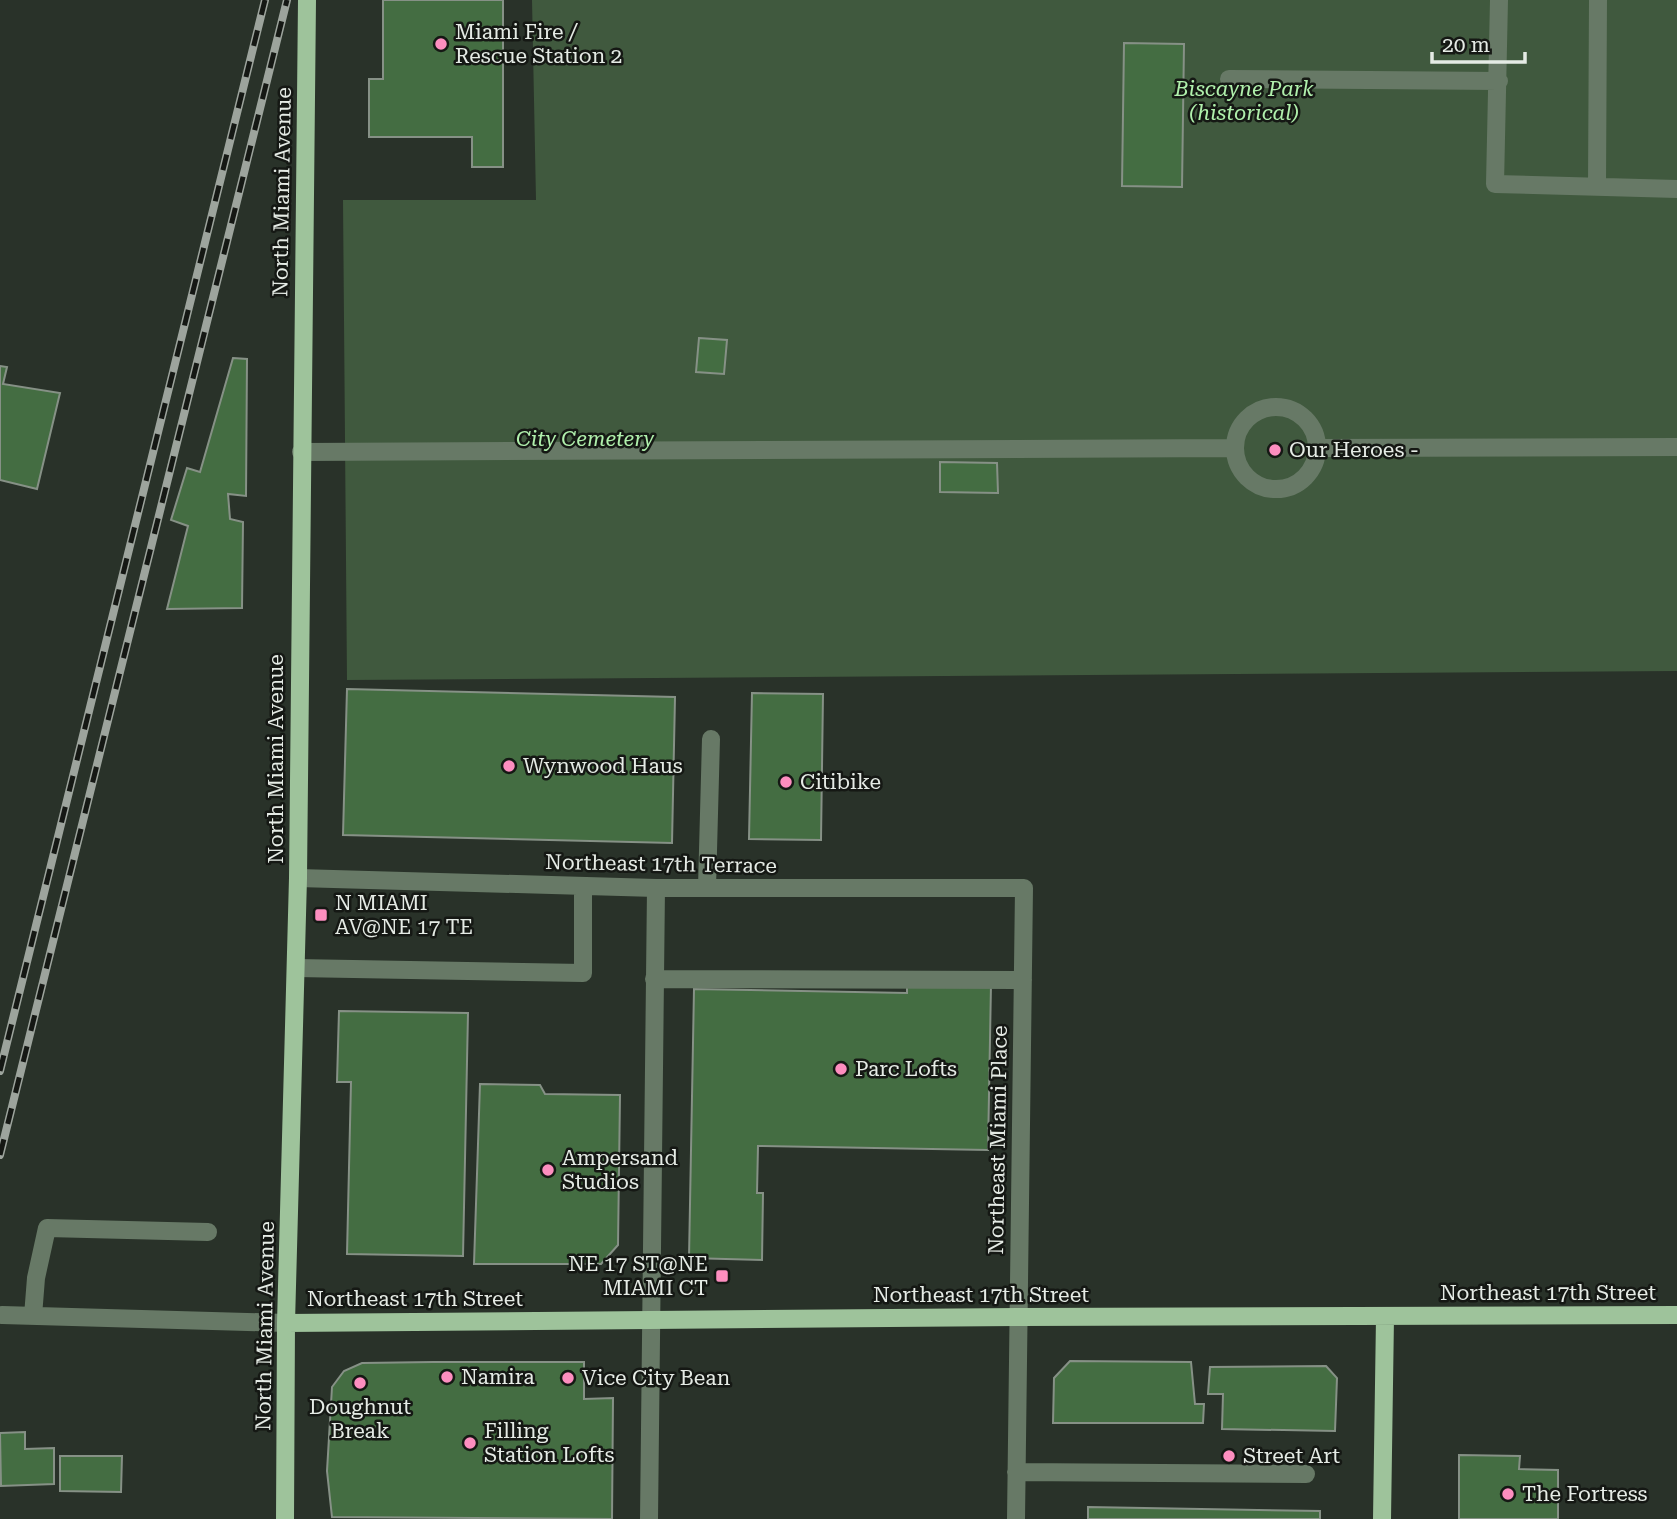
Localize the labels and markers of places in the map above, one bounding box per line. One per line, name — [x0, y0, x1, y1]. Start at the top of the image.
place label: Miami Fire / Rescue Station 2 — [455, 20, 622, 68]
marker: Miami Fire / Rescue Station 2 — [433, 36, 449, 52]
place label: Our Heroes - — [1289, 438, 1419, 462]
marker: Our Heroes - — [1267, 442, 1283, 458]
place label: Wynwood Haus — [523, 754, 683, 778]
marker: Wynwood Haus — [501, 758, 517, 774]
place label: Citibike — [800, 770, 881, 794]
marker: Citibike — [778, 774, 794, 790]
place label: N MIAMI AV@NE 17 TE — [335, 891, 473, 939]
marker: N MIAMI AV@NE 17 TE — [313, 907, 329, 923]
place label: Parc Lofts — [855, 1057, 957, 1081]
marker: Parc Lofts — [833, 1061, 849, 1077]
place label: Ampersand Studios — [562, 1146, 679, 1194]
marker: Ampersand Studios — [540, 1162, 556, 1178]
place label: NE 17 ST@NE MIAMI CT — [568, 1252, 708, 1300]
marker: NE 17 ST@NE MIAMI CT — [714, 1268, 730, 1284]
place label: Namira — [461, 1365, 535, 1389]
place label: Vice City Bean — [582, 1366, 731, 1390]
marker: Namira — [439, 1369, 455, 1385]
marker: Vice City Bean — [560, 1370, 576, 1386]
marker: Doughnut Break — [352, 1375, 368, 1391]
place label: Doughnut Break — [309, 1395, 411, 1443]
place label: Filling Station Lofts — [484, 1419, 614, 1467]
marker: Filling Station Lofts — [462, 1435, 478, 1451]
place label: Street Art — [1243, 1444, 1340, 1468]
marker: Street Art — [1221, 1448, 1237, 1464]
place label: The Fortress — [1522, 1482, 1648, 1506]
marker: The Fortress — [1500, 1486, 1516, 1502]

